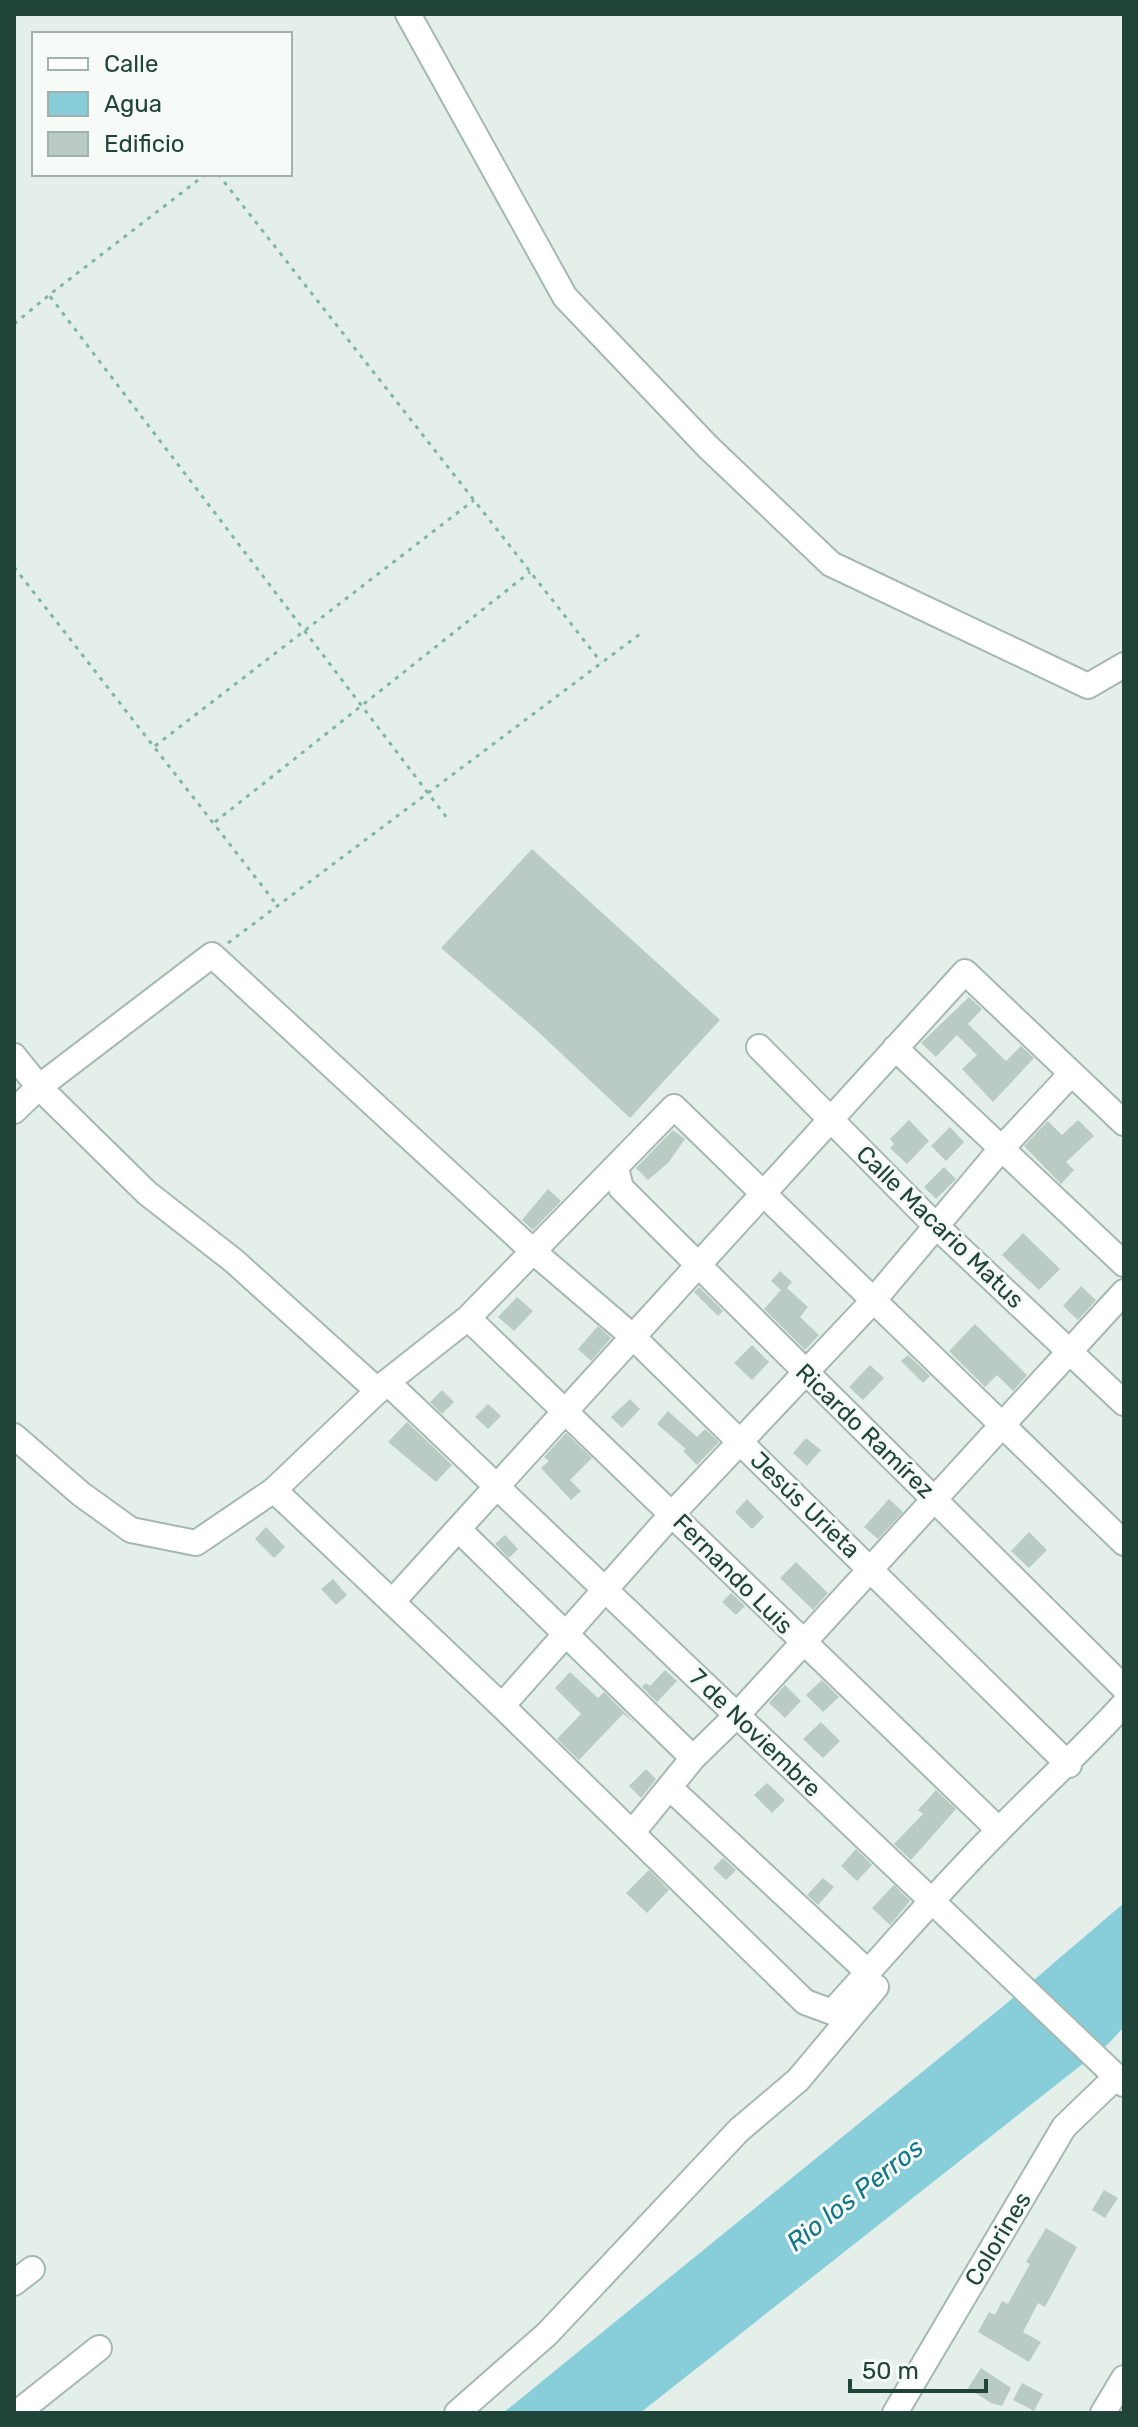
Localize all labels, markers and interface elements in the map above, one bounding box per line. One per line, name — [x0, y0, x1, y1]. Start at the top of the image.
legend — [32, 32, 292, 176]
text: Calle — [104, 50, 158, 78]
text: Agua — [104, 90, 162, 118]
text: Edificio — [104, 130, 185, 158]
street label: Calle Macario Matus — [850, 1140, 1030, 1314]
street label: Ricardo Ramírez — [790, 1358, 940, 1504]
street label: Jesús Urieta — [744, 1446, 866, 1564]
street label: Fernando Luis — [667, 1508, 799, 1640]
street label: 7 de Noviembre — [683, 1663, 827, 1803]
water label: Rio los Perros — [781, 2132, 929, 2258]
street label: Colorines — [959, 2187, 1037, 2291]
scale bar — [850, 2343, 986, 2393]
text: 50 m — [862, 2357, 919, 2385]

